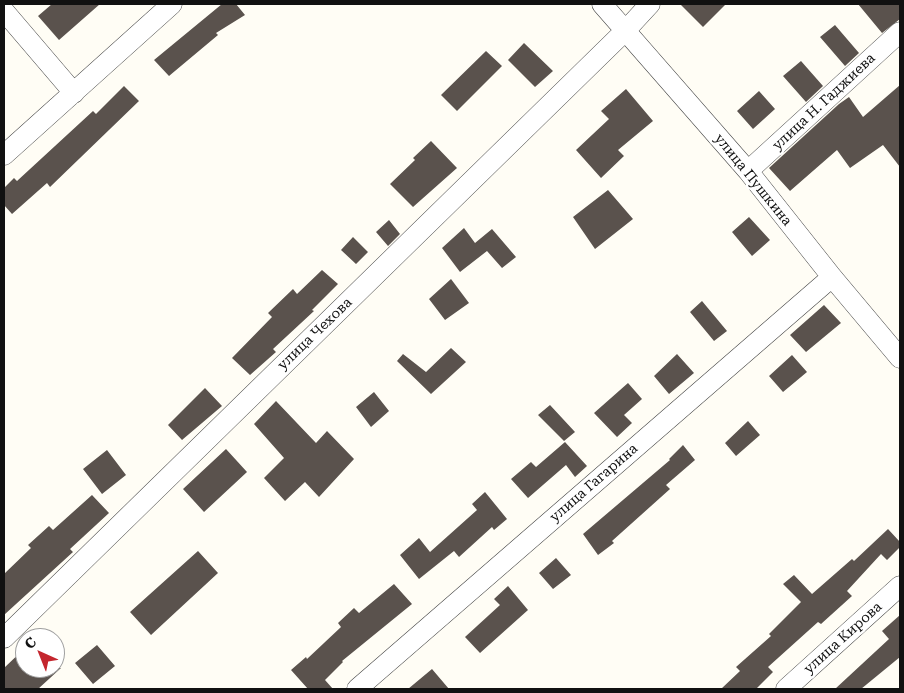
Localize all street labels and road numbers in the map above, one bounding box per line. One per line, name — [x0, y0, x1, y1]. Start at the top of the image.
street label: улица Н. Гаджиева — [769, 50, 879, 154]
street label: улица Пушкина — [711, 131, 795, 229]
street label: улица Чехова — [274, 294, 356, 374]
street label: улица Гагарина — [547, 440, 641, 526]
street label: улица Кирова — [801, 599, 885, 677]

